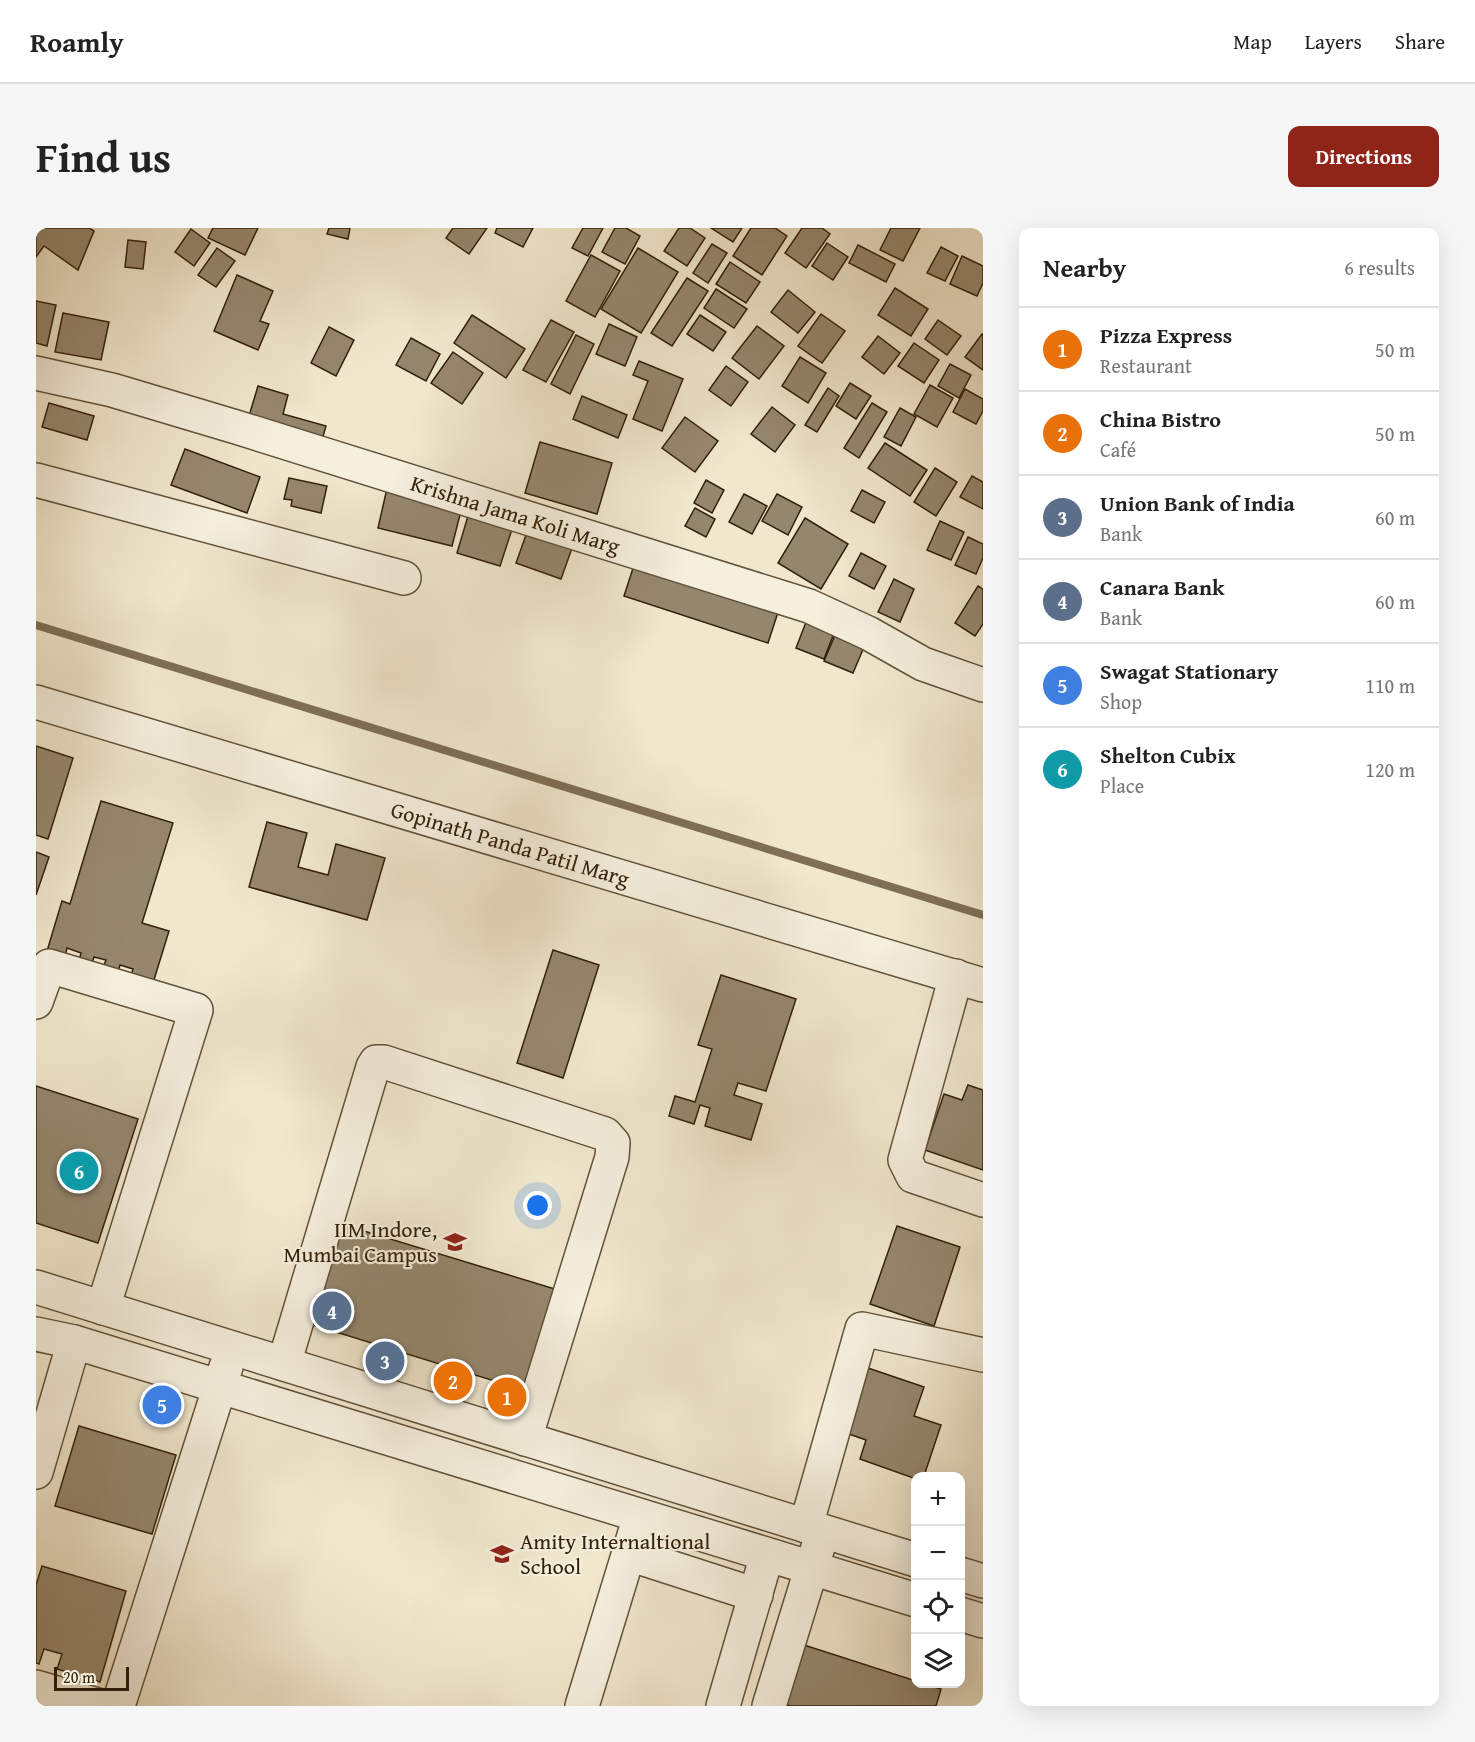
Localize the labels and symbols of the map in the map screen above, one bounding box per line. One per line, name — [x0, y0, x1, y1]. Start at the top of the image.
street label: Krishna Jama Koli Marg — [407, 467, 624, 562]
street label: Gopinath Panda Patil Marg — [387, 793, 633, 894]
pin: 6 — [60, 1148, 99, 1194]
your location — [523, 1191, 552, 1220]
place label: IIM Indore, Mumbai Campus — [283, 1213, 437, 1270]
school or university icon: IIM Indore, Mumbai Campus — [442, 1229, 468, 1255]
pin: 4 — [312, 1288, 352, 1334]
pin: 3 — [366, 1338, 404, 1384]
pin: 2 — [434, 1358, 472, 1404]
pin: 1 — [488, 1374, 526, 1420]
pin: 5 — [142, 1382, 182, 1428]
place label: Amity Internaltional School — [520, 1525, 710, 1582]
school or university icon: Amity Internaltional School — [489, 1541, 515, 1567]
scale bar — [54, 1664, 129, 1692]

